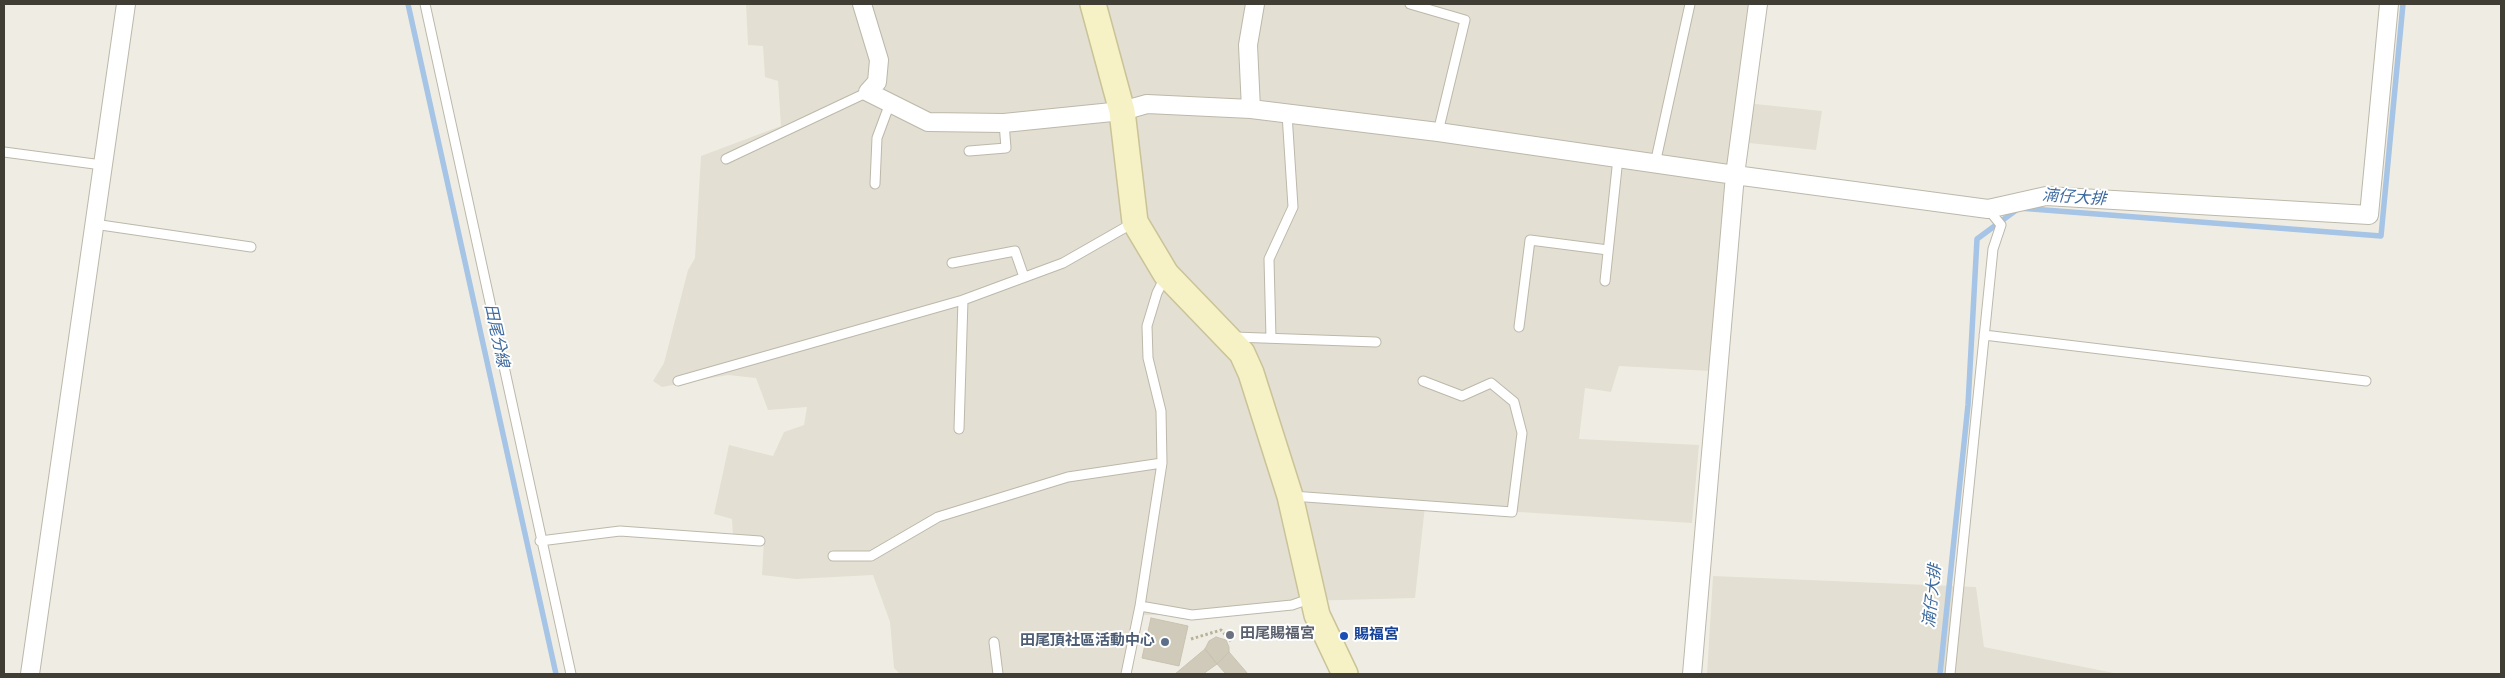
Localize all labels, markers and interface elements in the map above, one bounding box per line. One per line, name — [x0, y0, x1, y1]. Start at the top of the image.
water label: 湳仔大排 — [2041, 187, 2107, 211]
water label: 田尾分線 — [479, 303, 511, 369]
water label: 湳仔大排 — [1921, 563, 1947, 629]
place label: 田尾賜福宮 — [1240, 626, 1315, 644]
place label: 賜福宮 — [1354, 627, 1399, 645]
marker: 田尾賜福宮 — [1224, 629, 1236, 641]
marker: 賜福宮 — [1338, 630, 1350, 642]
place label: 田尾頂社區活動中心 — [1020, 633, 1155, 651]
marker: 田尾頂社區活動中心 — [1159, 636, 1171, 648]

